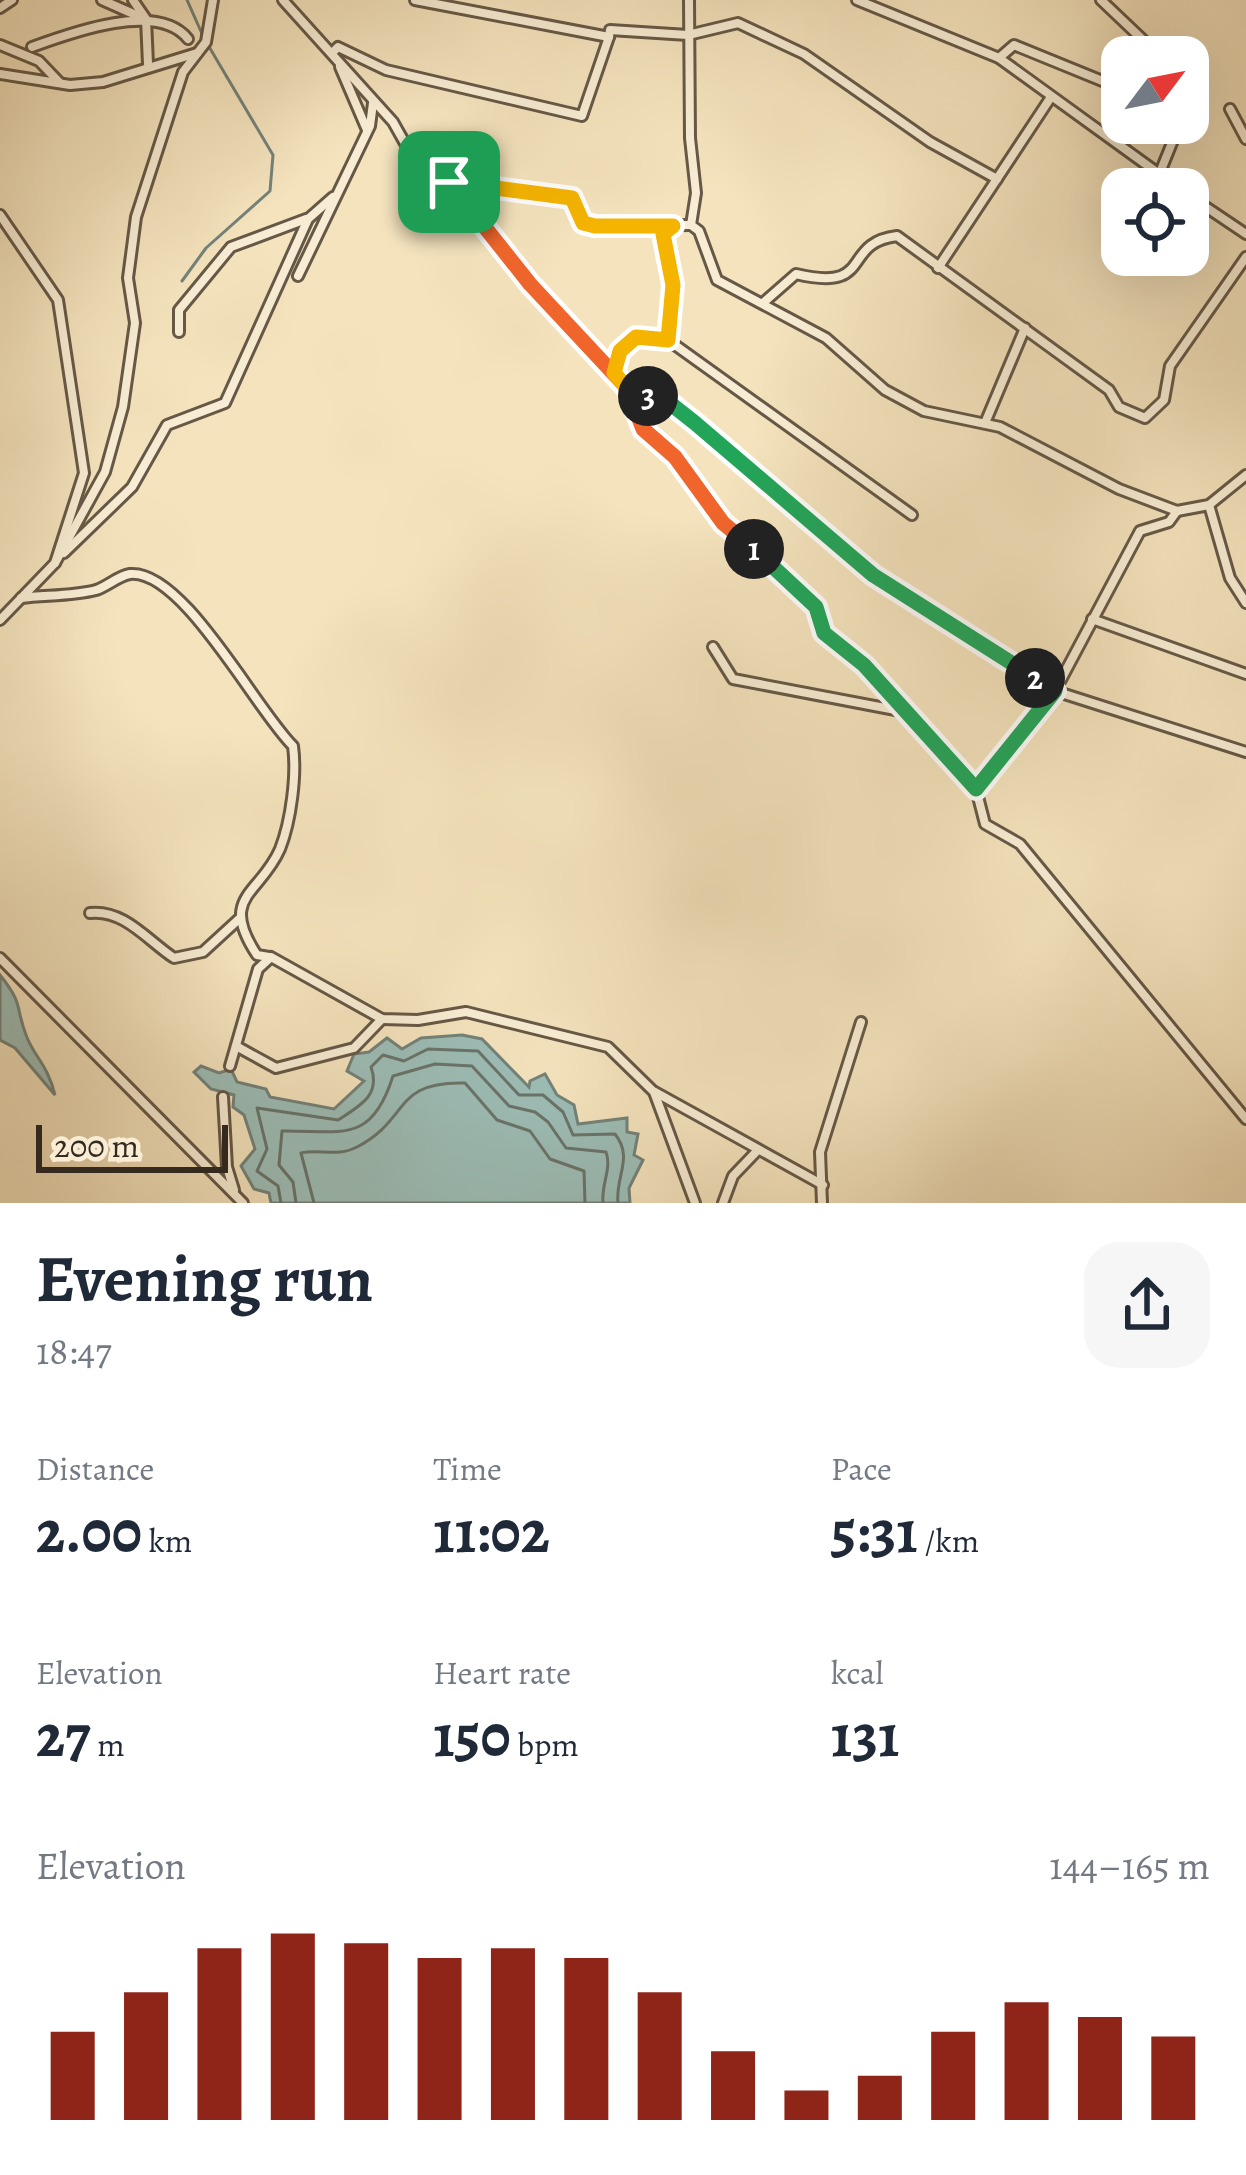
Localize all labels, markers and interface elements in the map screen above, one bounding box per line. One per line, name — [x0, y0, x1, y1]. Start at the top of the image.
north arrow — [1101, 36, 1209, 144]
map controls — [1101, 36, 1209, 276]
pin — [398, 131, 500, 233]
icon: arrive — [416, 149, 482, 215]
button: locate — [1101, 168, 1209, 276]
pin: 3 — [618, 366, 678, 426]
text: 3 — [641, 373, 655, 418]
pin: 1 — [724, 519, 784, 579]
text: 1 — [748, 526, 760, 571]
pin: 2 — [1005, 648, 1065, 708]
text: 2 — [1027, 655, 1043, 700]
scale bar — [36, 1119, 228, 1172]
text: 200 m — [54, 1123, 139, 1168]
text: Evening run — [36, 1234, 373, 1324]
button: share — [1084, 1242, 1210, 1368]
text: 18:47 — [36, 1324, 112, 1377]
text: Distance — [36, 1446, 154, 1491]
text: Time — [433, 1446, 502, 1491]
text: Pace — [831, 1446, 892, 1491]
text: 2.00 — [36, 1491, 142, 1573]
text: 11:02 — [433, 1491, 550, 1573]
text: 5:31 — [831, 1491, 918, 1573]
text: km — [142, 1518, 192, 1563]
text: /km — [918, 1518, 979, 1563]
text: Elevation — [36, 1650, 163, 1695]
text: Heart rate — [433, 1650, 571, 1695]
text: kcal — [831, 1650, 884, 1695]
text: 27 — [36, 1695, 91, 1777]
text: 150 — [433, 1695, 511, 1777]
text: 131 — [831, 1695, 899, 1777]
text: m — [91, 1722, 125, 1767]
text: bpm — [511, 1722, 579, 1767]
text: Elevation — [36, 1839, 186, 1892]
text: 144–165 m — [1049, 1839, 1210, 1892]

